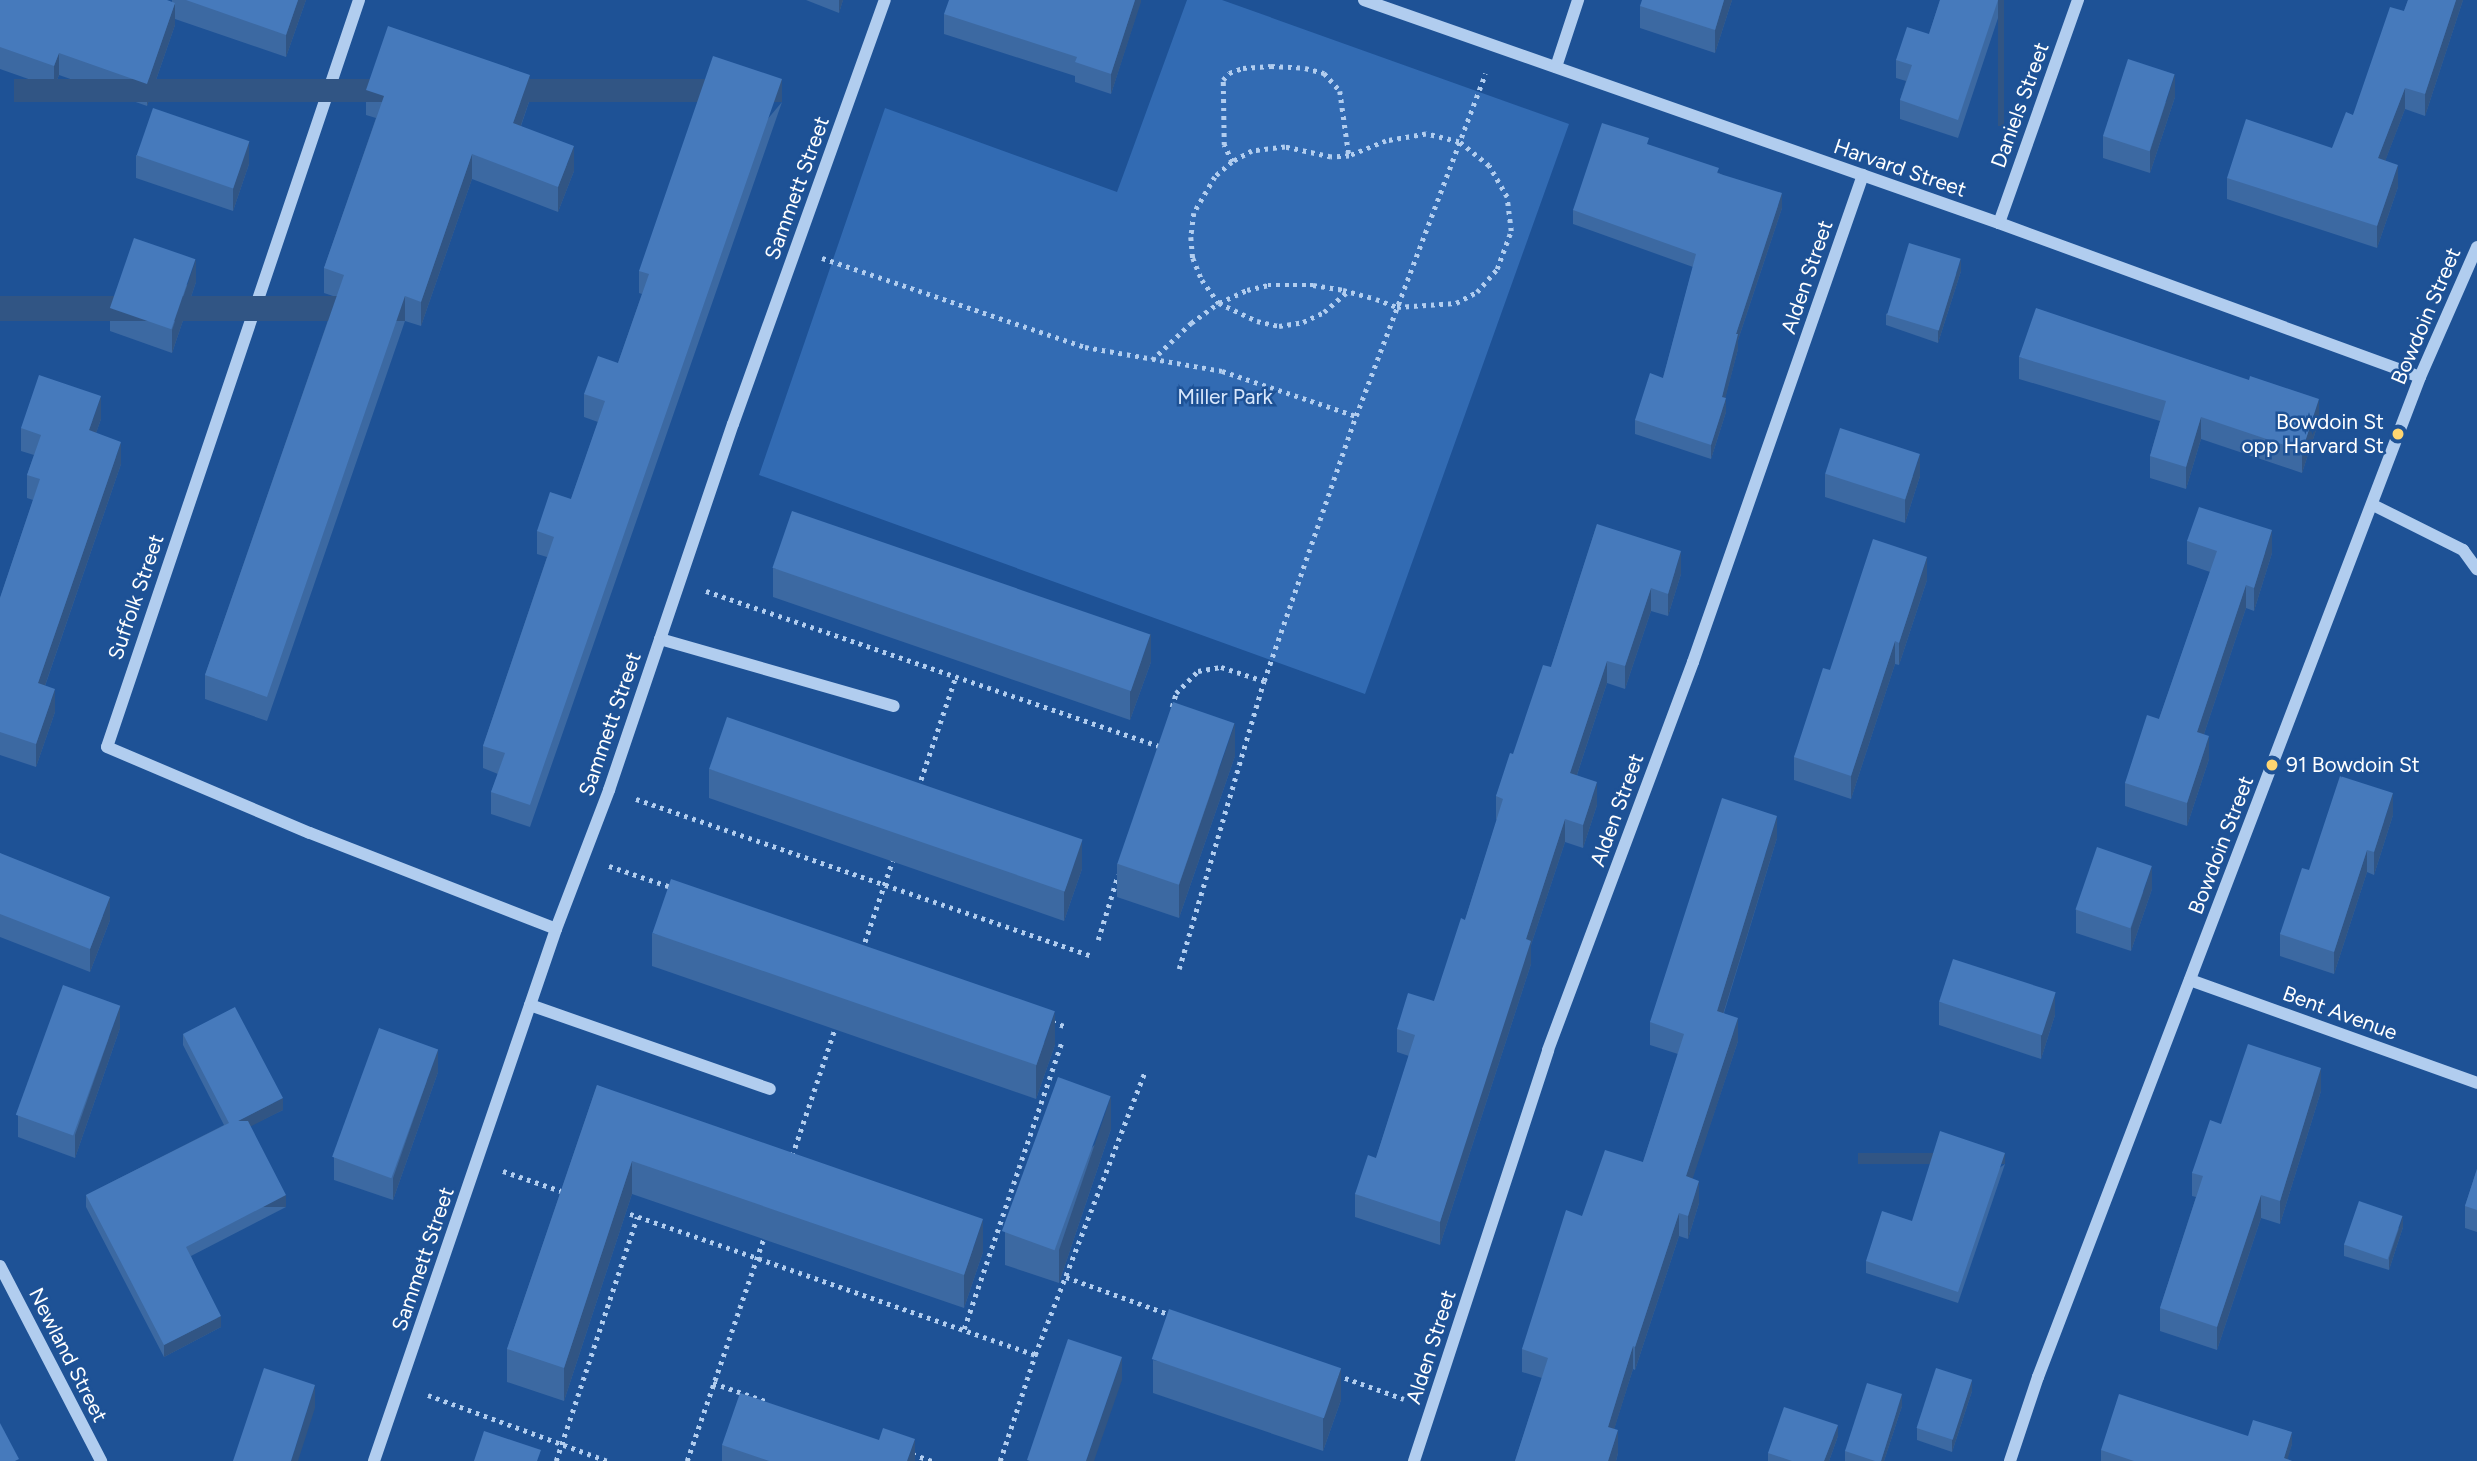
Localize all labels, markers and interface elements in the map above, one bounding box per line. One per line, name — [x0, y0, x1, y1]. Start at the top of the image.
street label: Daniels Street — [1986, 39, 2054, 171]
street label: Sammett Street — [759, 113, 835, 263]
street label: Harvard Street — [1830, 134, 1970, 202]
street label: Alden Street — [1776, 217, 1838, 337]
street label: Bowdoin Street — [2386, 244, 2466, 388]
park label: Miller Park — [1177, 384, 1273, 410]
place label: Bowdoin St opp Harvard St — [2241, 409, 2384, 459]
marker: Bowdoin St opp Harvard St — [2390, 426, 2406, 442]
street label: Suffolk Street — [103, 531, 169, 663]
street label: Sammett Street — [574, 649, 646, 799]
street label: Alden Street — [1585, 750, 1649, 870]
place label: 91 Bowdoin St — [2286, 752, 2420, 778]
marker: 91 Bowdoin St — [2264, 757, 2280, 773]
street label: Bowdoin Street — [2183, 772, 2259, 918]
street label: Bent Avenue — [2279, 981, 2401, 1045]
street label: Sammett Street — [387, 1184, 459, 1334]
street label: Newland Street — [23, 1284, 113, 1426]
street label: Alden Street — [1401, 1287, 1461, 1407]

